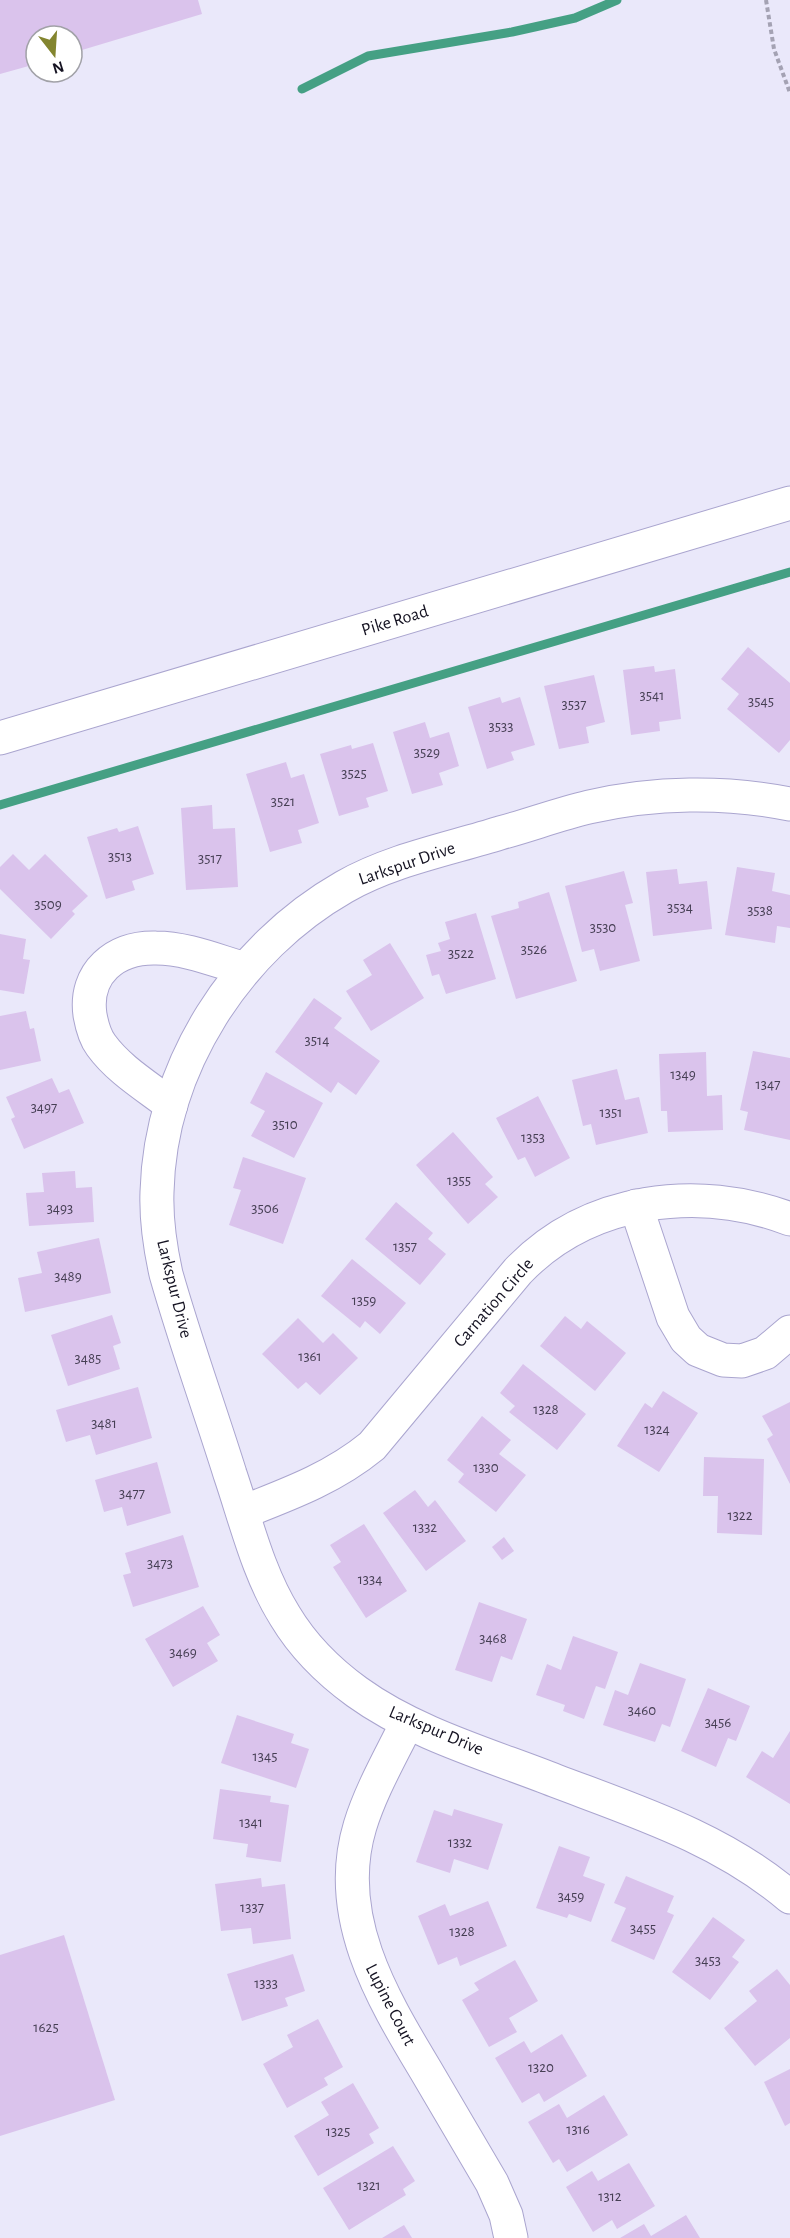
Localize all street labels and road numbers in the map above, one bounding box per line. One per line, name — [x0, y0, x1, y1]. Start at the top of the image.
street label: Pike Road — [360, 602, 430, 640]
street label: Larkspur Drive — [356, 839, 458, 889]
street label: Larkspur Drive — [153, 1238, 195, 1340]
street label: Carnation Circle — [451, 1255, 537, 1351]
street label: Larkspur Drive — [386, 1703, 486, 1759]
street label: Lupine Court — [362, 1961, 418, 2049]

